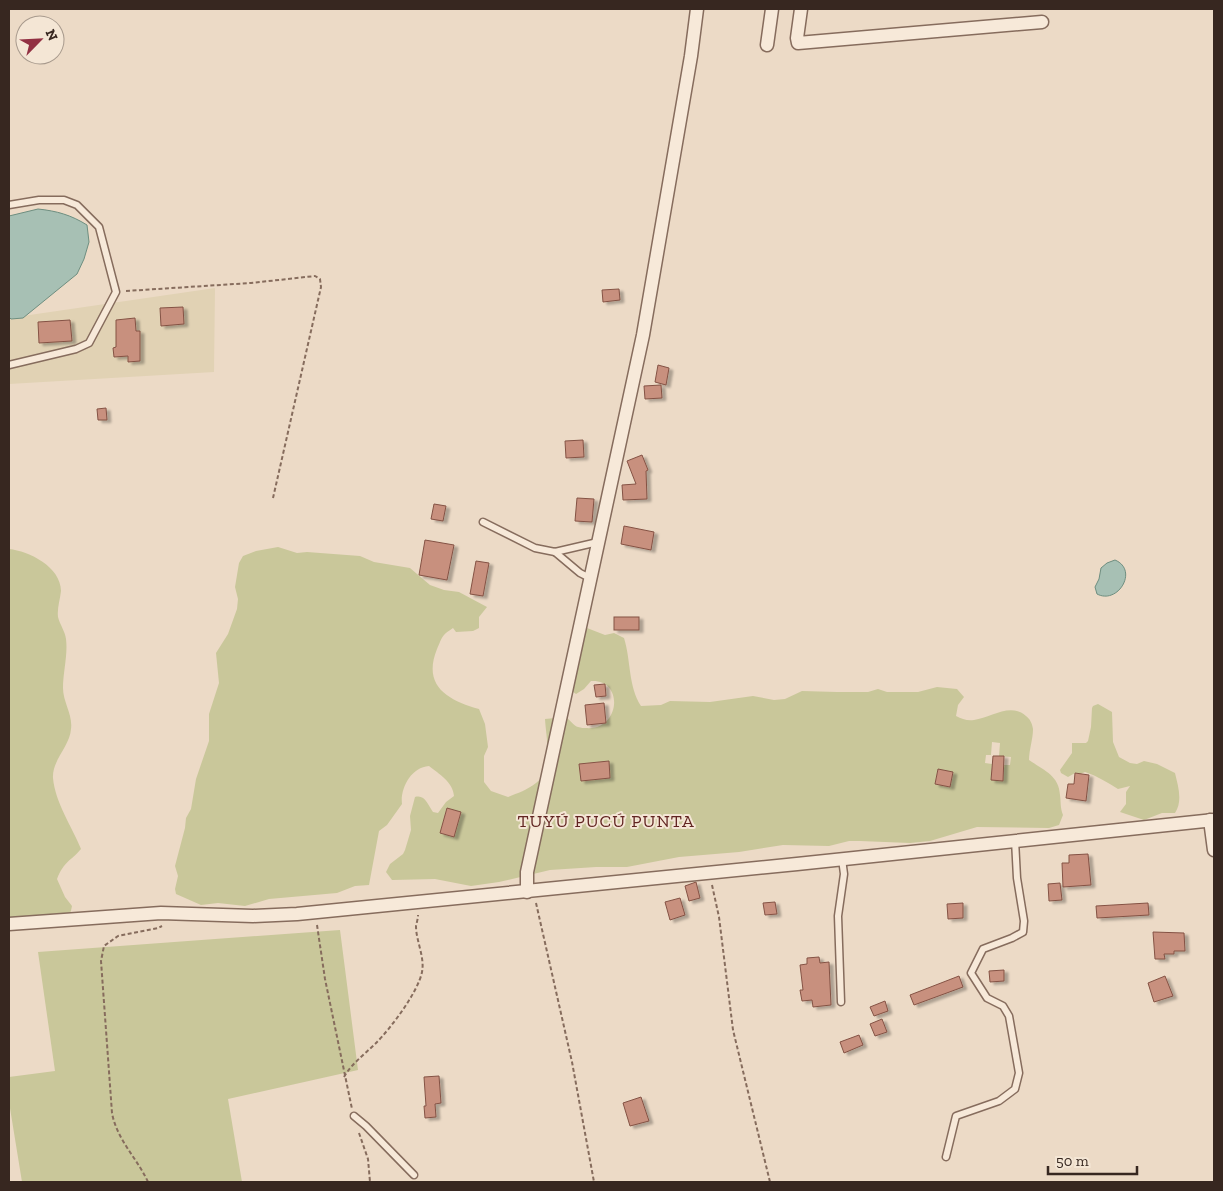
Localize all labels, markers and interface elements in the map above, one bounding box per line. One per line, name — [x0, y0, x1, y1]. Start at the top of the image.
north arrow — [15, 15, 65, 65]
text: N — [41, 27, 61, 44]
district label: TUYÚ PUCÚ PUNTA — [517, 810, 695, 832]
scale bar — [1048, 1144, 1137, 1176]
text: 50 m — [1056, 1152, 1089, 1170]

